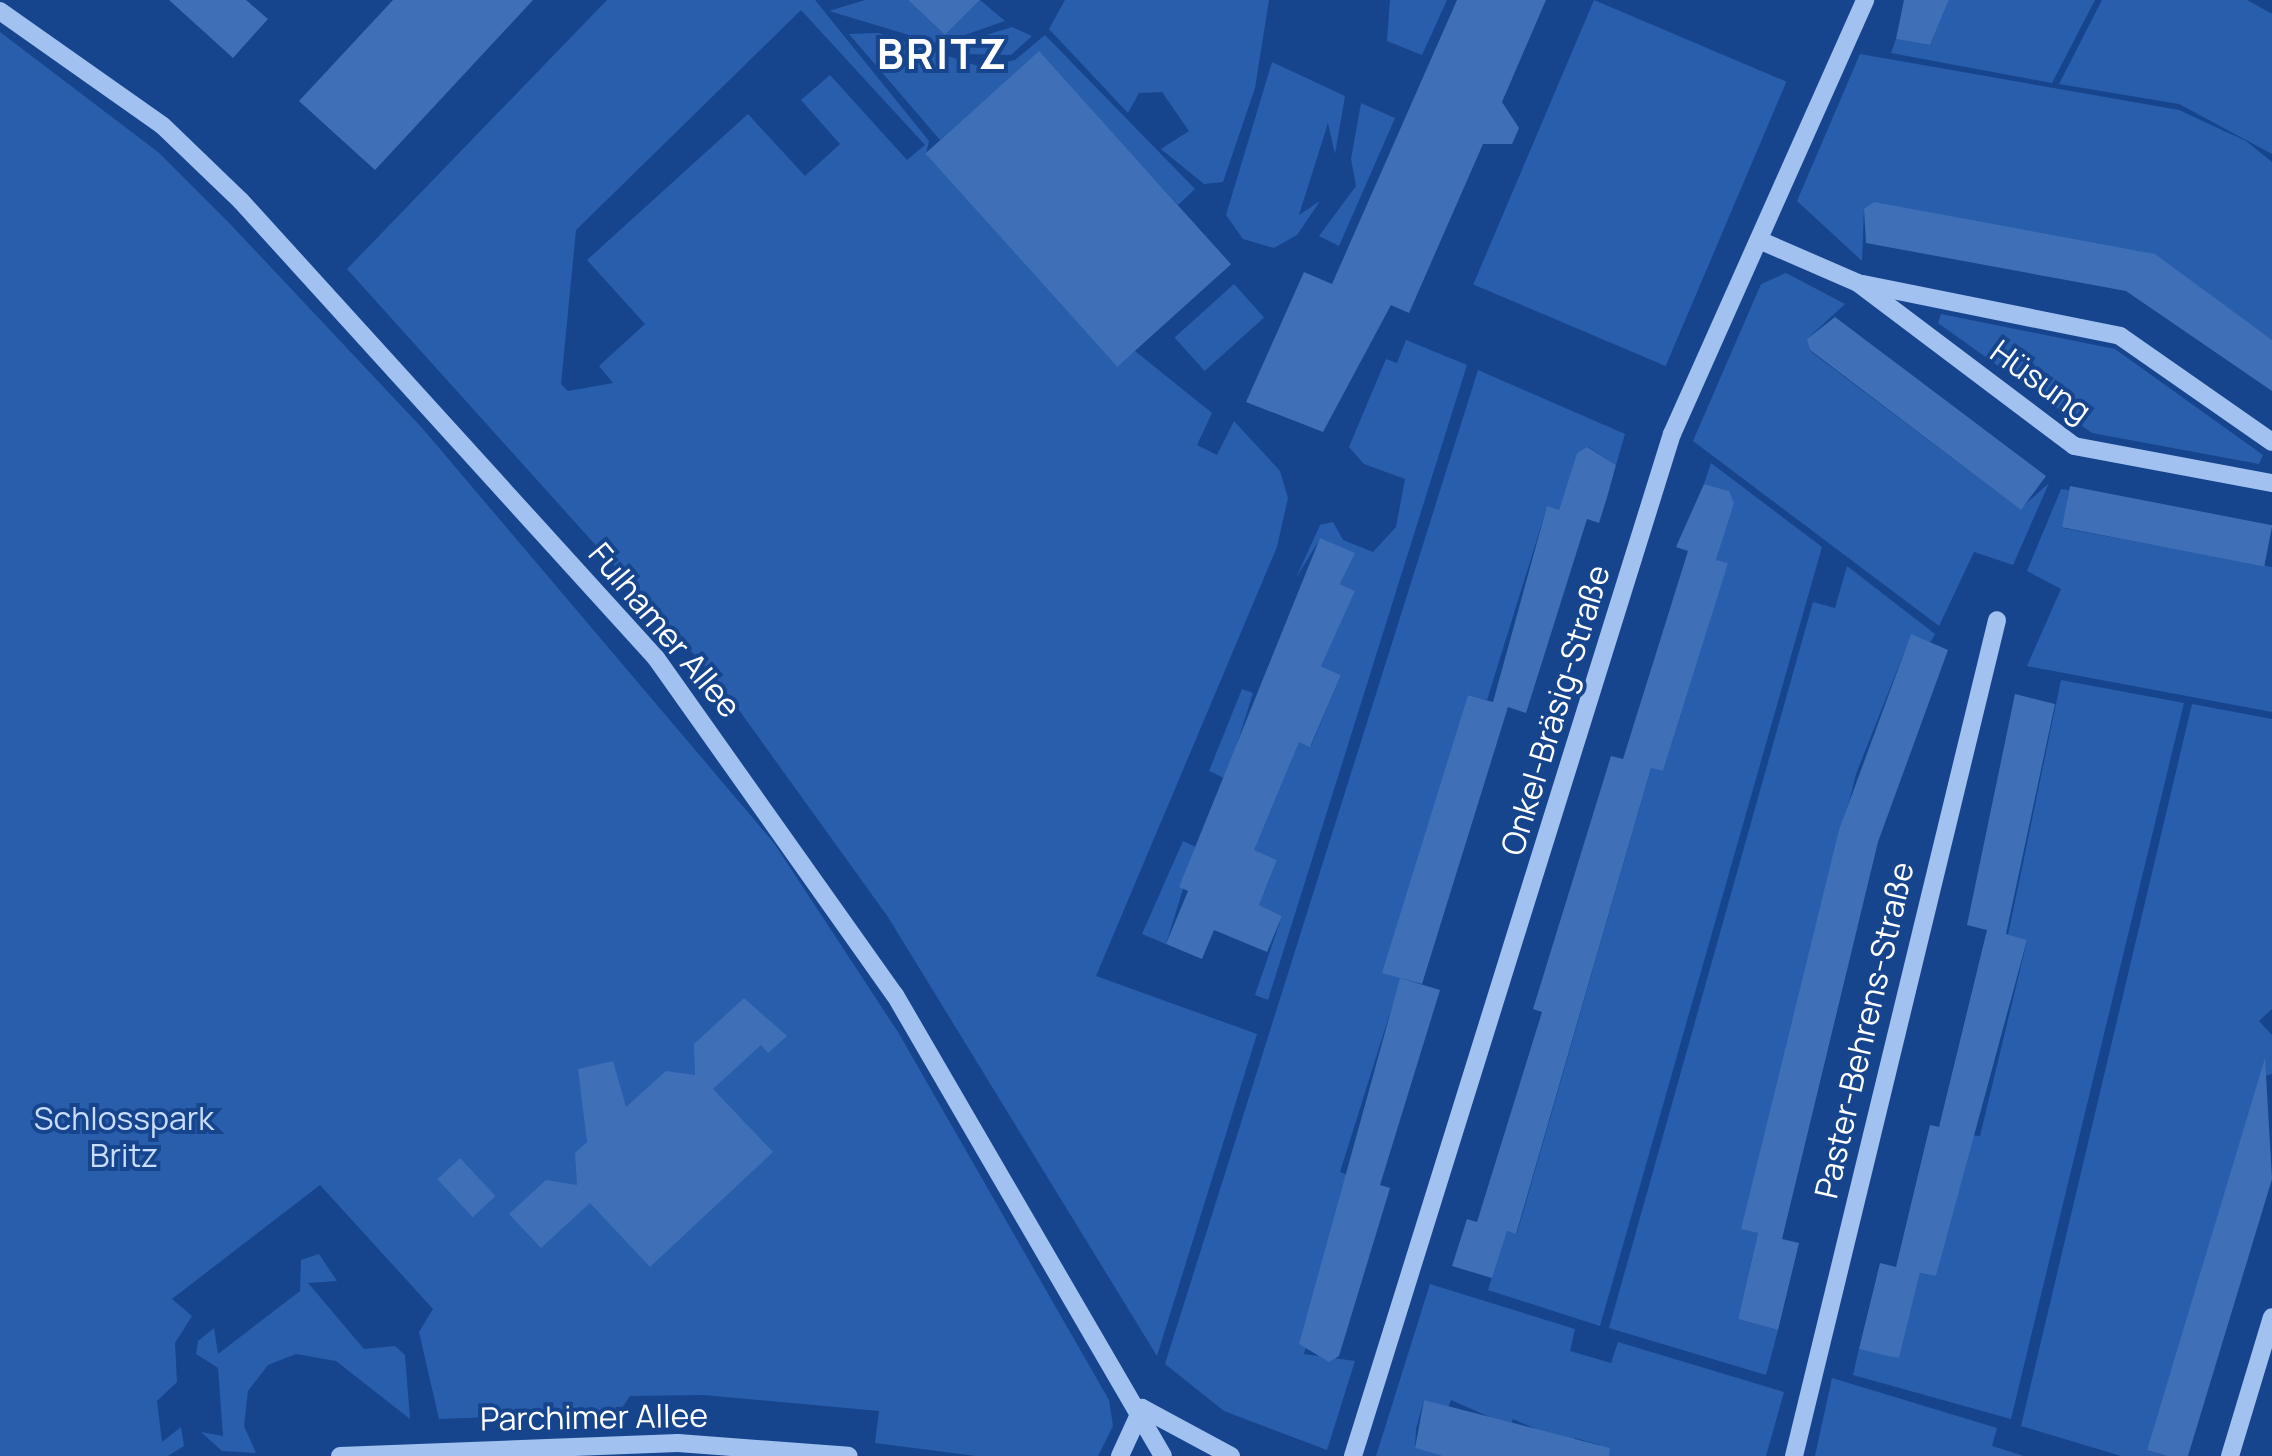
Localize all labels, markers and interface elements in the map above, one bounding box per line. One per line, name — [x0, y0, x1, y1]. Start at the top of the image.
district label: BRITZ — [877, 28, 1009, 78]
street label: Hüsung — [1983, 332, 2099, 430]
street label: Fulhamer Allee — [581, 535, 749, 725]
street label: Onkel-Bräsig-Straße — [1493, 560, 1617, 860]
street label: Paster-Behrens-Straße — [1807, 858, 1921, 1202]
park label: Schlosspark Britz — [34, 1100, 214, 1175]
street label: Parchimer Allee — [480, 1396, 708, 1438]

